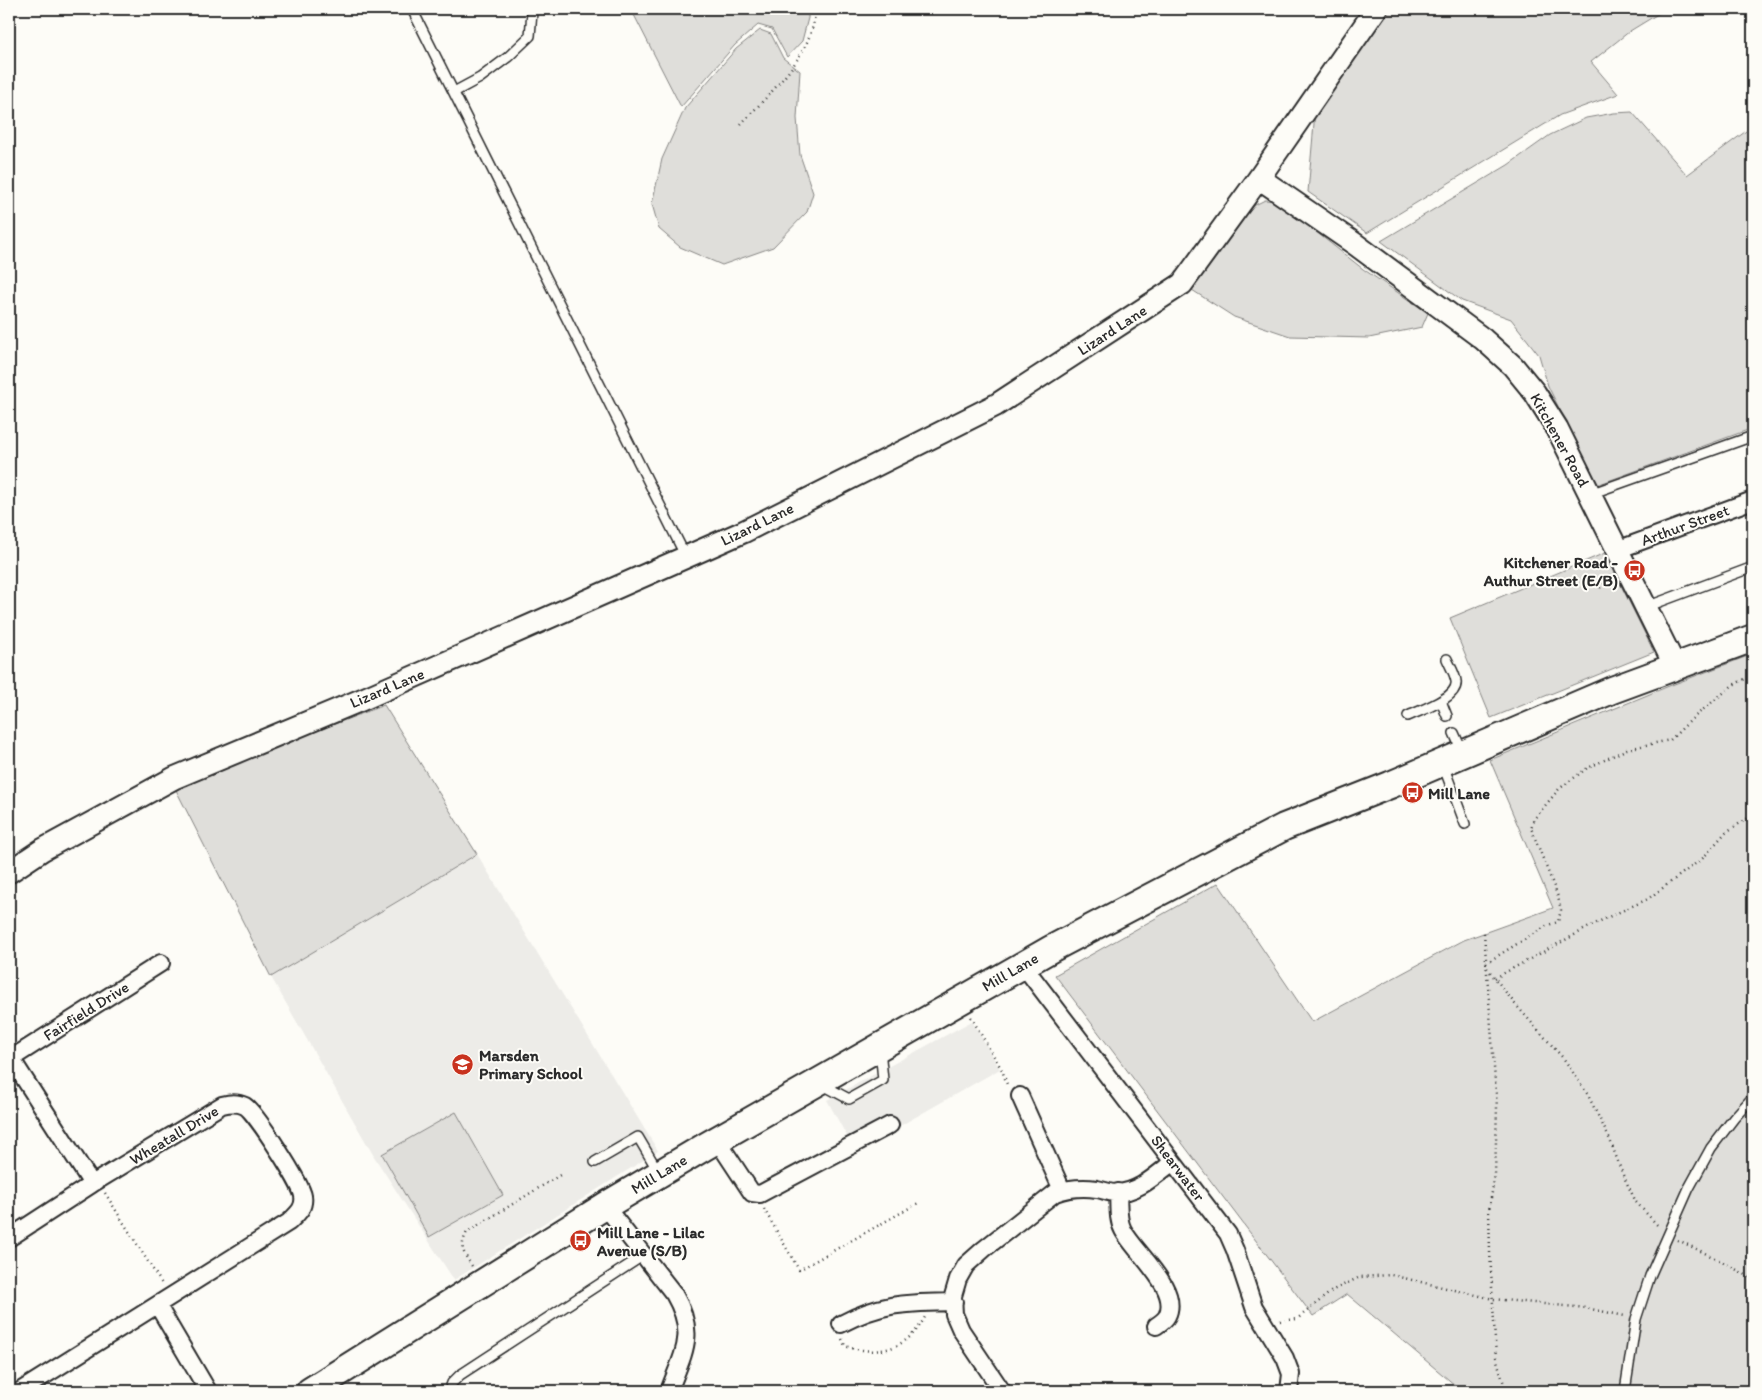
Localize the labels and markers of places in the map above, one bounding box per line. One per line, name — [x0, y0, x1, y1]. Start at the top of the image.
place label: Kitchener Road - Authur Street (E/B) — [1483, 553, 1619, 591]
bus stop icon: Kitchener Road - Authur Street (E/B) — [1622, 559, 1646, 583]
bus stop icon: Mill Lane — [1400, 781, 1424, 805]
place label: Mill Lane — [1428, 784, 1490, 803]
place label: Marsden Primary School — [479, 1046, 583, 1084]
school or university icon: Marsden Primary School — [451, 1052, 475, 1076]
place label: Mill Lane - Lilac Avenue (S/B) — [596, 1223, 705, 1261]
bus stop icon: Mill Lane - Lilac Avenue (S/B) — [569, 1229, 593, 1253]

